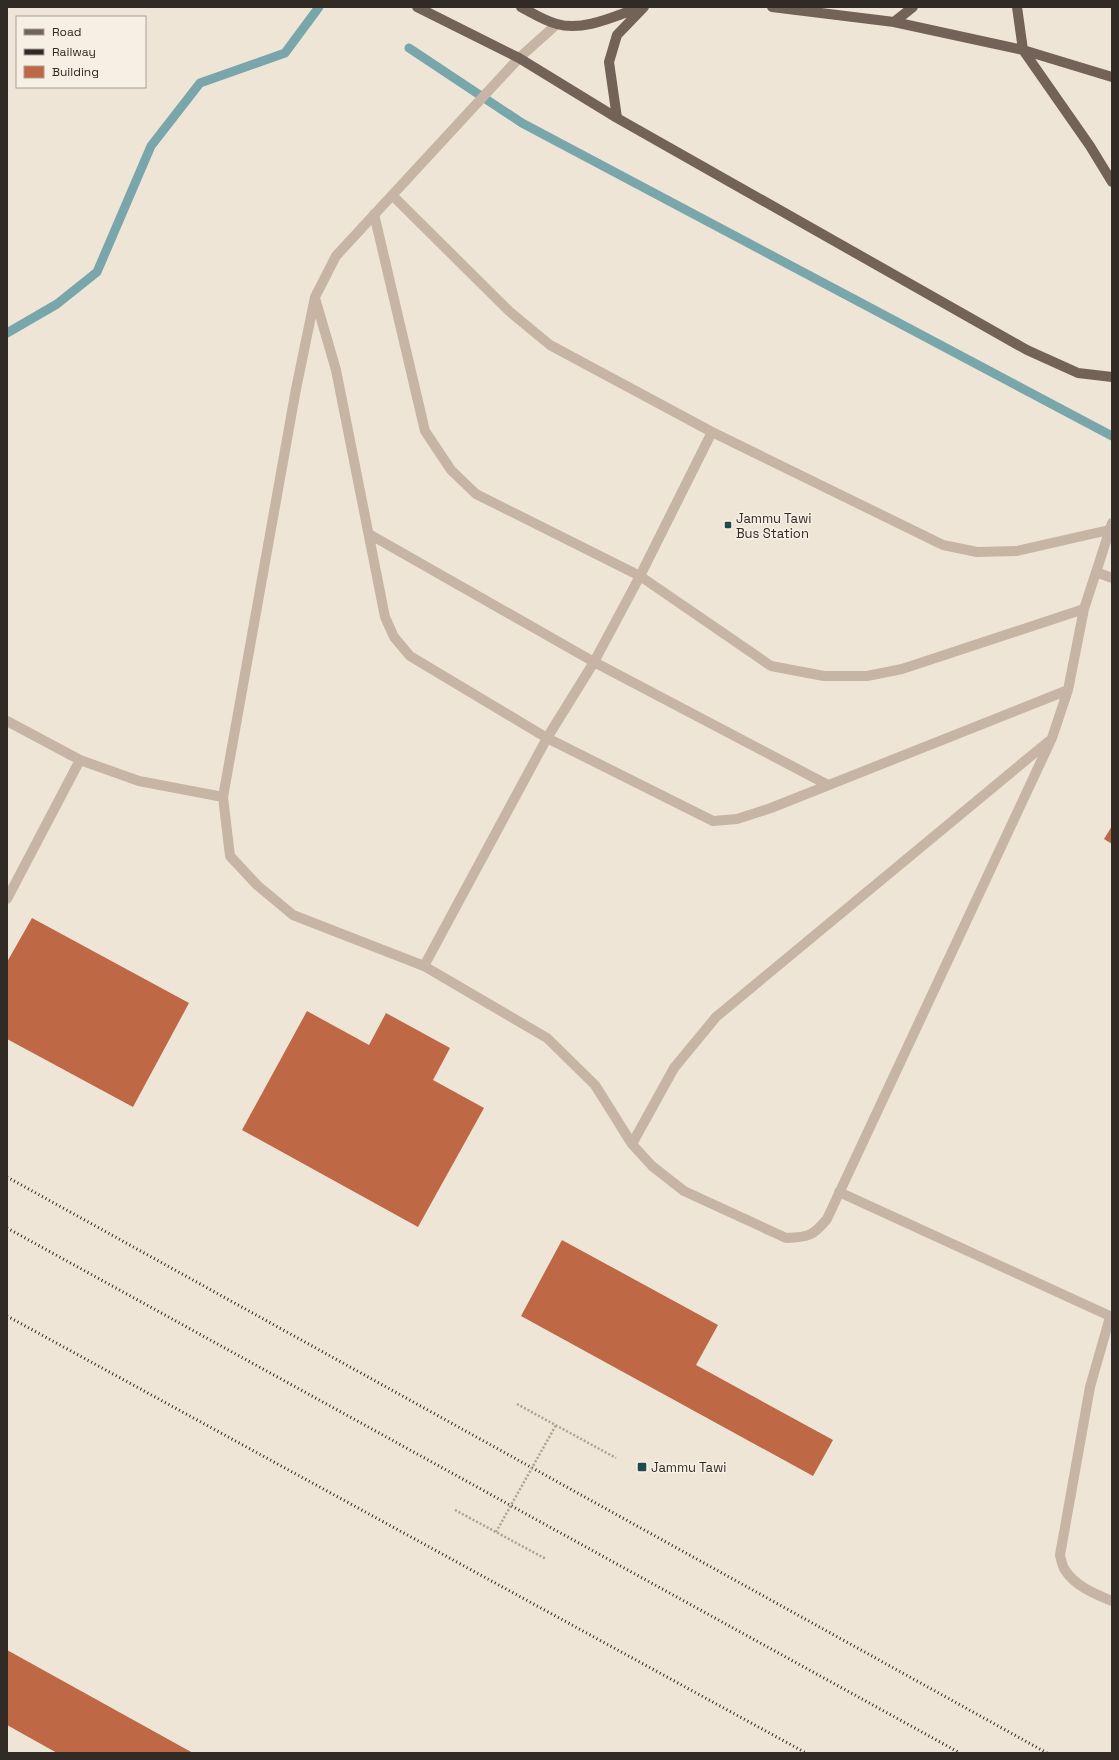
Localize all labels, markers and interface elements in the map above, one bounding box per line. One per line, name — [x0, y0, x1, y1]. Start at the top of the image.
legend — [16, 16, 146, 88]
text: Road — [52, 24, 81, 40]
text: Railway — [52, 44, 96, 60]
text: Building — [52, 64, 99, 80]
place label: Jammu Tawi Bus Station — [736, 510, 812, 542]
marker: Jammu Tawi Bus Station — [723, 520, 733, 530]
place label: Jammu Tawi — [651, 1459, 727, 1476]
marker: Jammu Tawi — [636, 1461, 648, 1473]

